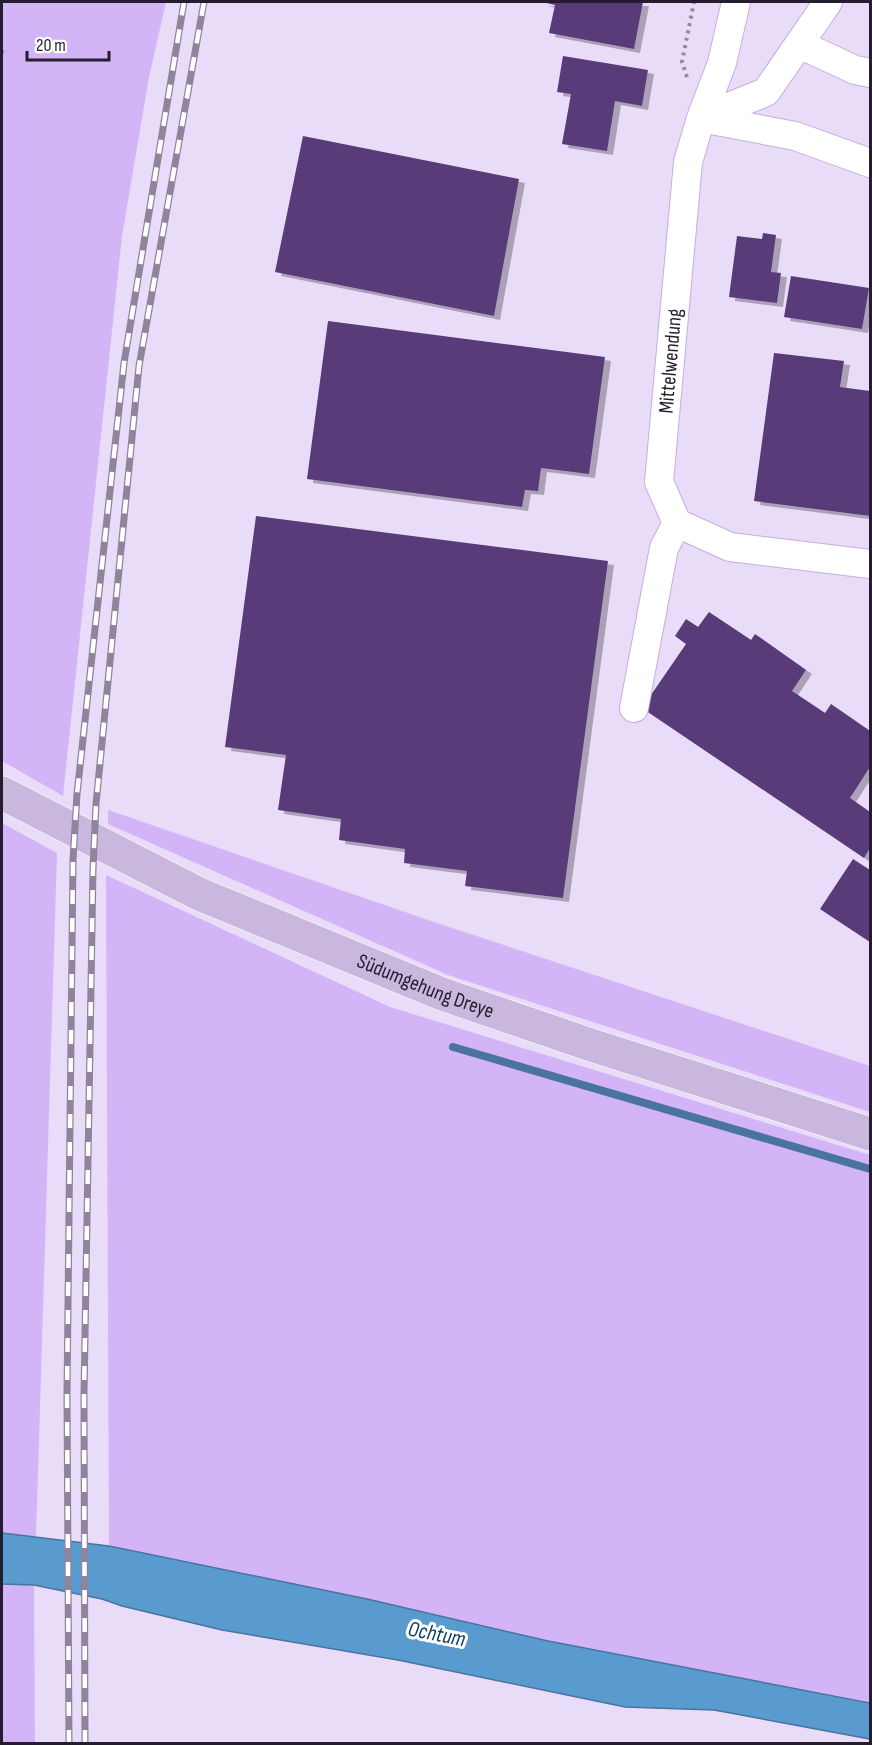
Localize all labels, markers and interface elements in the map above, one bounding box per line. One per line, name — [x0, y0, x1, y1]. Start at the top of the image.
scale bar — [27, 24, 110, 62]
text: 20 m — [36, 35, 66, 56]
street label: Mittelwendung — [653, 307, 688, 415]
street label: Südumgehung Dreye — [353, 948, 497, 1024]
water label: Ochtum — [406, 1616, 468, 1653]

